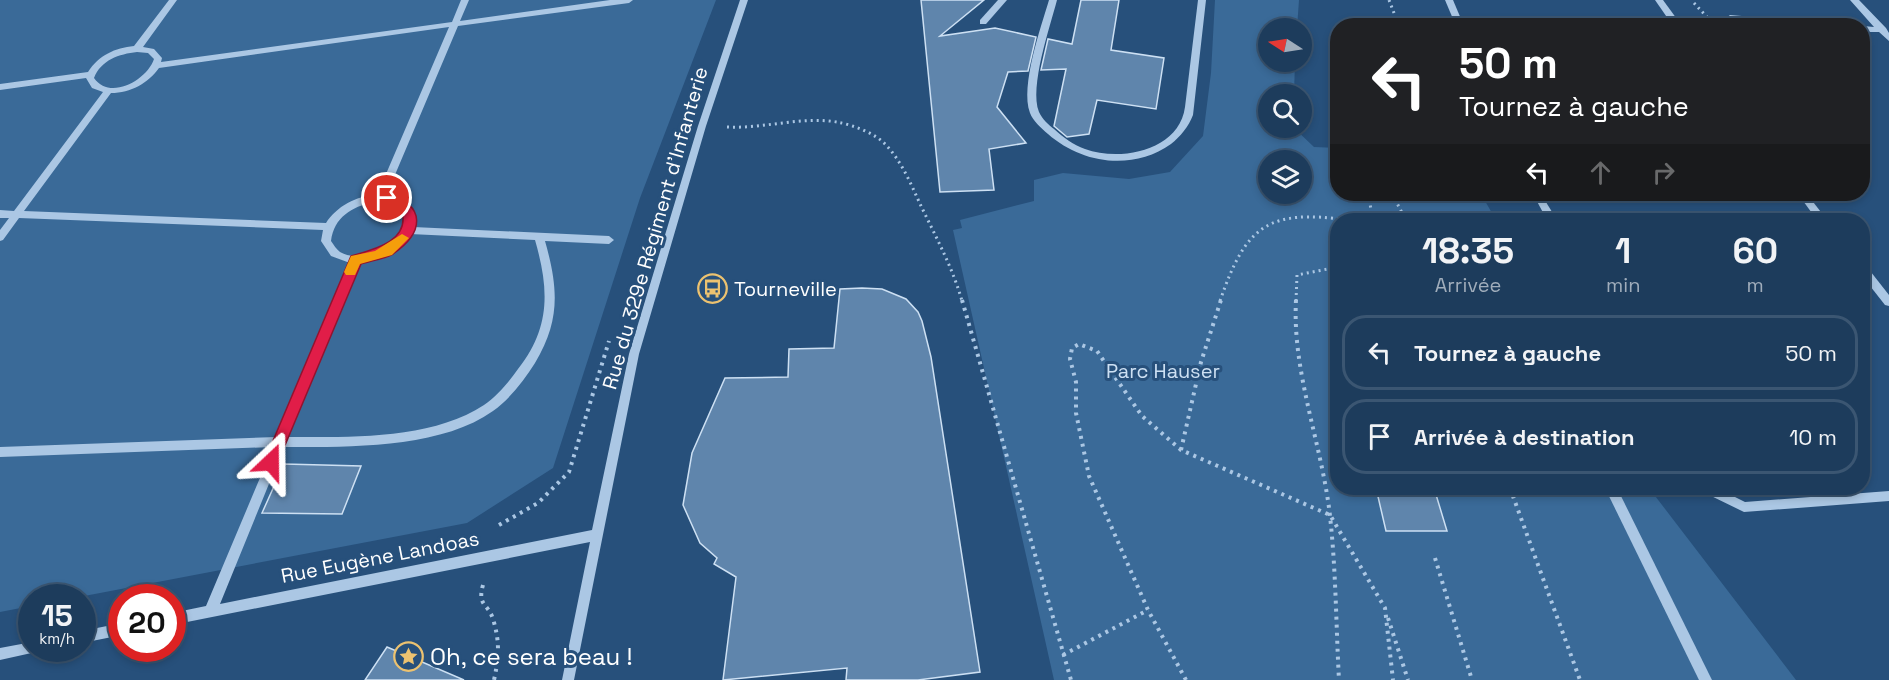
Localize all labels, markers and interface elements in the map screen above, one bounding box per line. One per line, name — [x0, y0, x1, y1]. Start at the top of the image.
north arrow — [1258, 18, 1312, 72]
map controls — [1258, 18, 1312, 204]
text: 50 m — [1459, 37, 1558, 90]
icon: left — [1360, 42, 1438, 120]
street label: Rue du 329e Régiment d'Infanterie — [596, 63, 714, 393]
button: search — [1258, 84, 1312, 138]
text: Tournez à gauche — [1459, 89, 1689, 124]
button: layers — [1258, 150, 1312, 204]
icon: left — [1521, 156, 1554, 189]
icon: ahead — [1584, 156, 1617, 189]
icon: right — [1647, 156, 1680, 189]
pin — [361, 172, 412, 223]
icon: arrive — [370, 181, 403, 214]
text: 18:35 — [1422, 228, 1514, 274]
text: 1 — [1615, 228, 1631, 274]
text: 60 — [1732, 228, 1778, 274]
text: Arrivée — [1435, 272, 1501, 298]
text: min — [1606, 272, 1640, 298]
text: m — [1747, 272, 1764, 298]
bus stop icon: Tourneville — [697, 273, 729, 305]
place label: Tourneville — [734, 276, 837, 302]
icon: left — [1363, 336, 1396, 369]
text: Tournez à gauche — [1414, 339, 1601, 367]
text: 50 m — [1785, 339, 1837, 367]
park label: Parc Hauser — [1106, 358, 1220, 384]
icon: arrive — [1363, 420, 1396, 453]
text: Arrivée à destination — [1414, 423, 1635, 451]
text: 10 m — [1789, 423, 1837, 451]
position arrow — [239, 430, 303, 494]
street label: Rue Eugène Landoas — [279, 525, 481, 589]
speed limit sign: 20 — [108, 584, 186, 662]
text: 15 — [41, 596, 73, 635]
text: km/h — [39, 629, 75, 648]
place icon: Oh, ce sera beau ! — [393, 641, 425, 673]
place label: Oh, ce sera beau ! — [430, 641, 632, 672]

